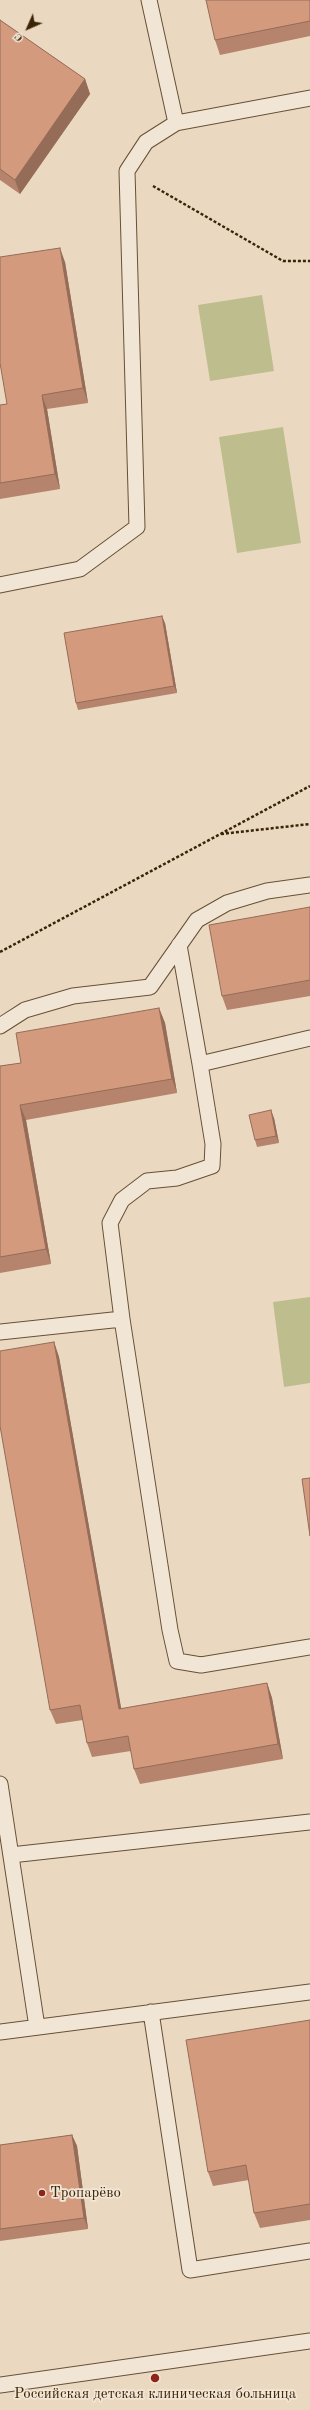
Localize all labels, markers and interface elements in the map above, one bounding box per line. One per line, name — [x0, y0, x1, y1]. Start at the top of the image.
north arrow — [8, 8, 48, 48]
text: С — [13, 30, 26, 43]
place label: Тропарёво — [50, 2184, 121, 2202]
marker: Тропарёво — [37, 2188, 47, 2198]
marker: Российская детская клиническая больница — [149, 2372, 161, 2384]
place label: Российская детская клиническая больница — [14, 2385, 296, 2403]

